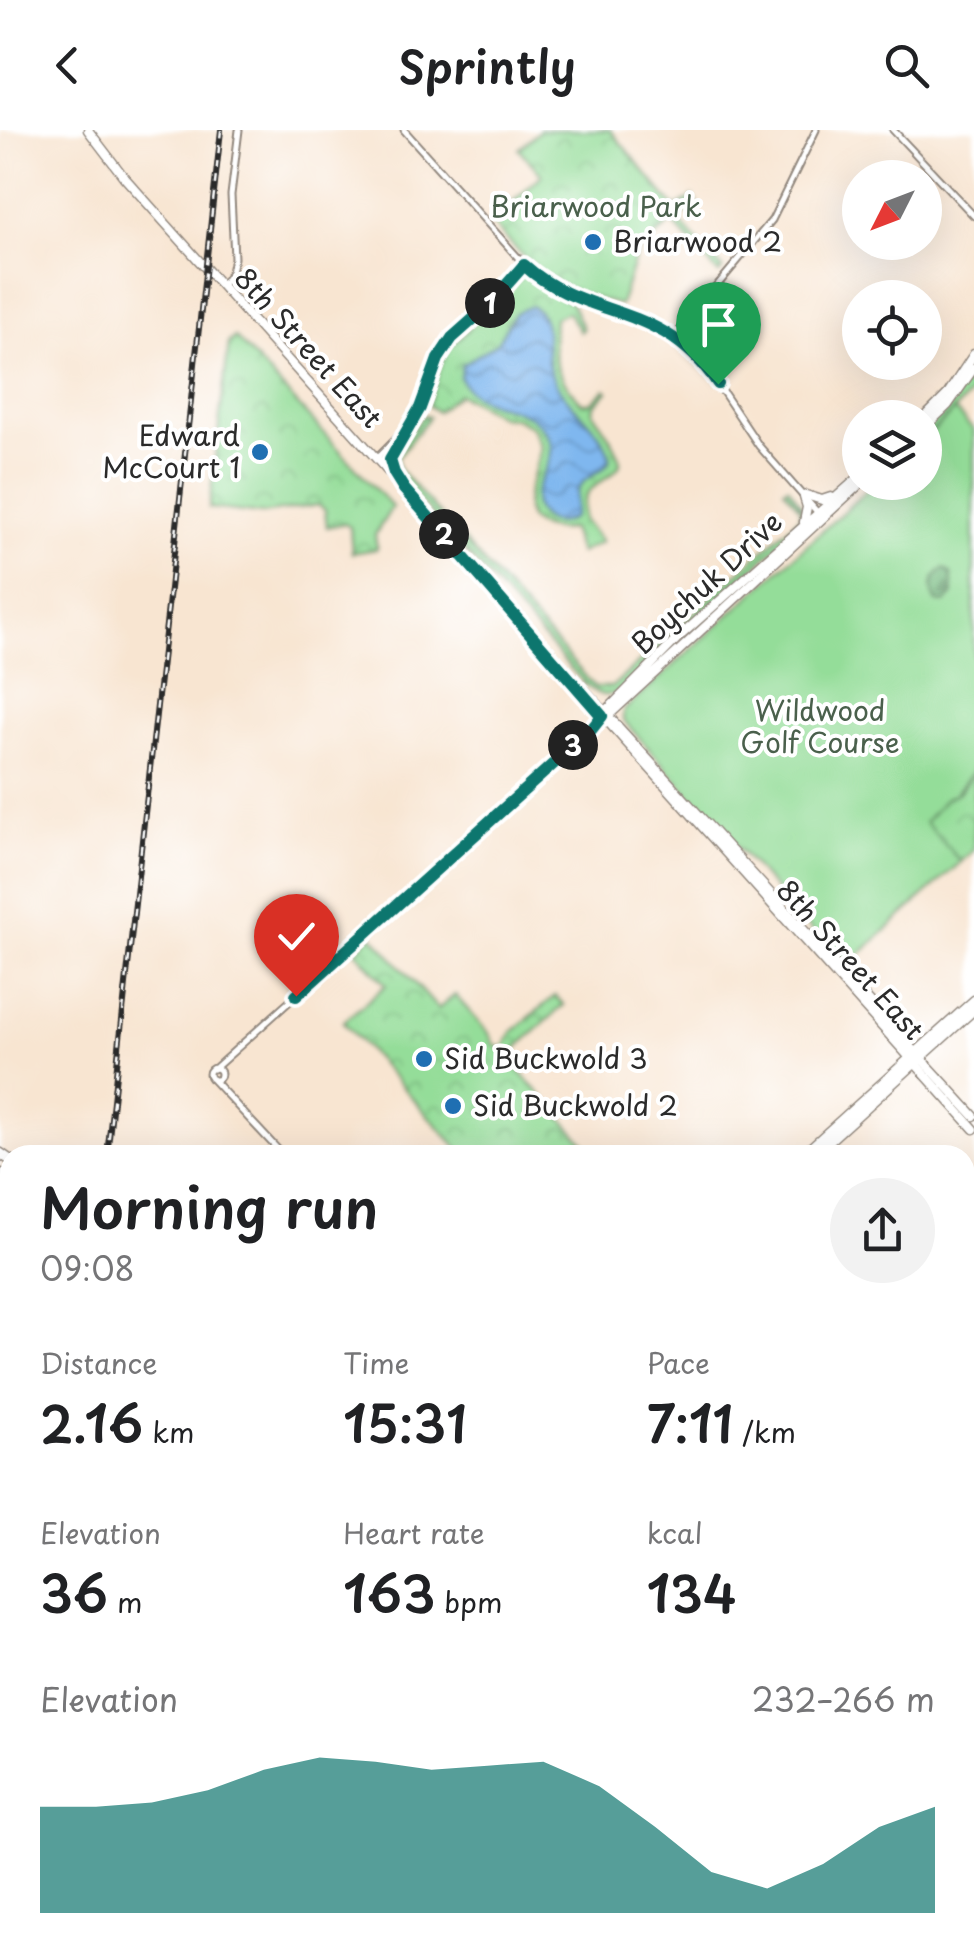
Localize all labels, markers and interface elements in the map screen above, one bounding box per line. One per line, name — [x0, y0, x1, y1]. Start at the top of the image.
text: Sprintly — [398, 31, 576, 99]
icon: back — [40, 38, 95, 93]
icon: search — [879, 38, 934, 93]
north arrow — [842, 160, 942, 260]
map controls — [842, 160, 942, 500]
park label: Briarwood Park — [490, 184, 702, 227]
place label: Briarwood 2 — [613, 219, 782, 262]
marker: Briarwood 2 — [582, 231, 604, 253]
street label: 8th Street East — [225, 257, 393, 437]
pin: 1 — [465, 278, 515, 328]
button: locate — [842, 280, 942, 380]
text: 1 — [483, 281, 497, 324]
pin — [676, 282, 761, 385]
icon: arrive — [691, 297, 746, 352]
button: layers — [842, 400, 942, 500]
place label: Edward McCourt 1 — [102, 413, 240, 488]
marker: Edward McCourt 1 — [249, 441, 271, 463]
street label: Boychuk Drive — [621, 500, 791, 663]
pin: 2 — [419, 509, 469, 559]
text: 2 — [434, 512, 454, 555]
park label: Wildwood Golf Course — [740, 688, 900, 763]
pin: 3 — [548, 720, 598, 770]
text: 3 — [564, 723, 582, 766]
street label: 8th Street East — [767, 869, 935, 1049]
pin — [254, 894, 339, 997]
icon: check — [269, 909, 324, 964]
place label: Sid Buckwold 3 — [444, 1036, 647, 1079]
marker: Sid Buckwold 3 — [413, 1048, 435, 1070]
place label: Sid Buckwold 2 — [473, 1083, 678, 1126]
marker: Sid Buckwold 2 — [442, 1095, 464, 1117]
text: Morning run — [40, 1165, 378, 1248]
button: share — [830, 1178, 935, 1283]
text: 09:08 — [40, 1244, 135, 1292]
text: Distance — [40, 1341, 158, 1384]
text: Time — [343, 1341, 410, 1384]
text: Pace — [647, 1341, 710, 1384]
text: 2.16 — [40, 1384, 143, 1460]
text: 15:31 — [343, 1384, 467, 1460]
text: 7:11 — [647, 1384, 733, 1460]
text: km — [143, 1410, 194, 1453]
text: /km — [733, 1410, 796, 1453]
text: Elevation — [40, 1511, 161, 1554]
text: Heart rate — [343, 1511, 485, 1554]
text: kcal — [647, 1511, 703, 1554]
text: 36 — [40, 1554, 108, 1630]
text: 163 — [343, 1554, 435, 1630]
text: 134 — [647, 1554, 737, 1630]
text: m — [108, 1580, 143, 1623]
text: bpm — [435, 1580, 502, 1623]
text: Elevation — [40, 1675, 178, 1723]
text: 232–266 m — [751, 1675, 935, 1723]

